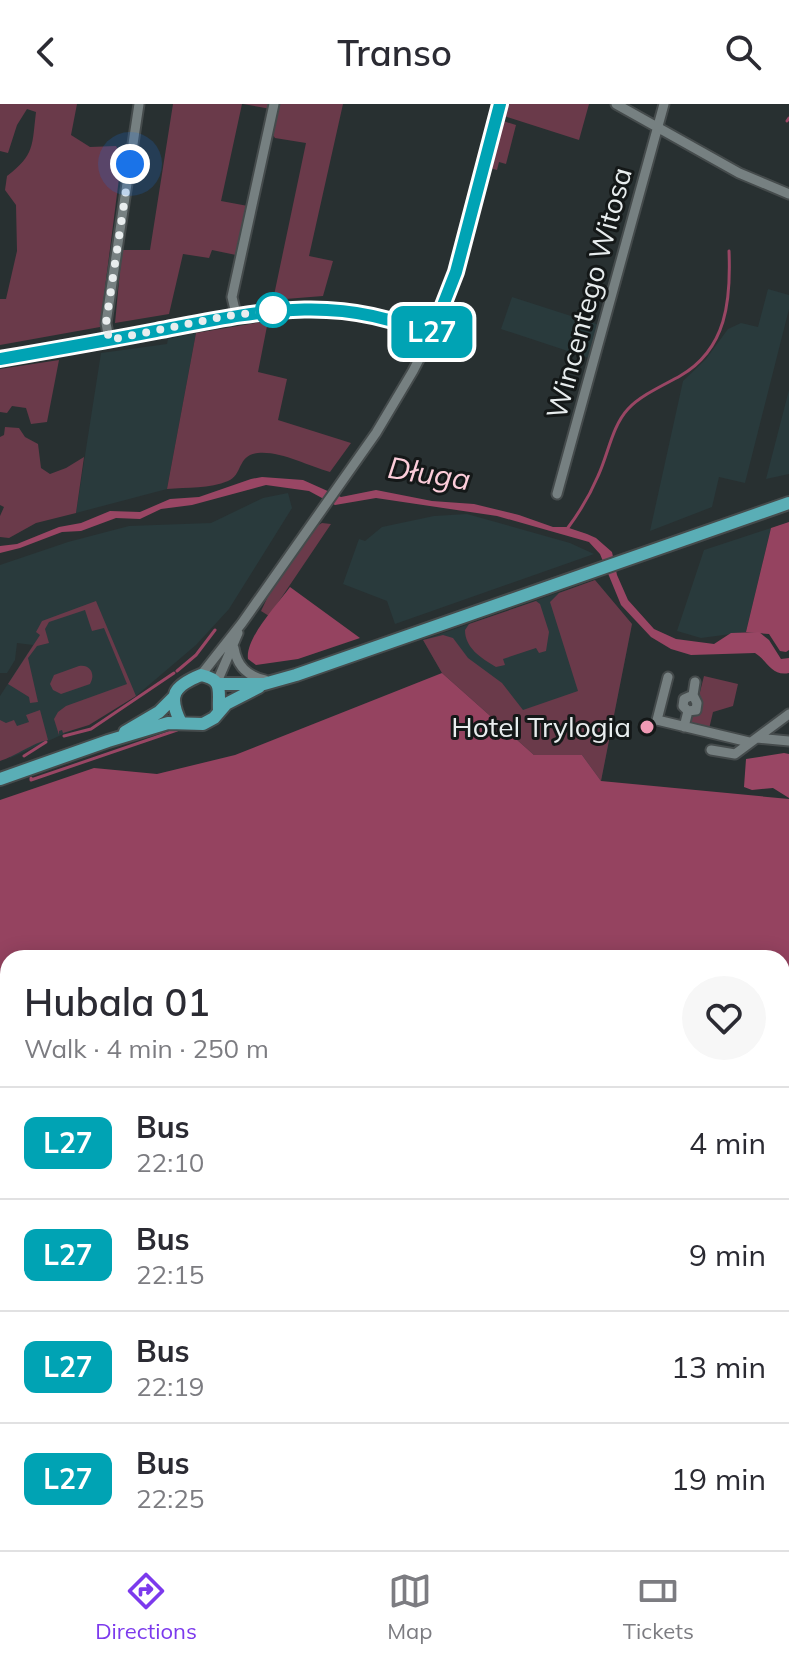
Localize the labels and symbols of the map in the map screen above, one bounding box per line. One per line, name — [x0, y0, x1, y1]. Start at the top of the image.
your location — [110, 144, 150, 184]
street label: Wincentego Witosa — [538, 163, 639, 422]
unlabelled marker — [256, 293, 290, 327]
line badge: L27 — [386, 306, 478, 358]
water label: Długa — [385, 448, 473, 498]
place label: Hotel Trylogia — [451, 709, 631, 744]
marker: Hotel Trylogia — [638, 718, 656, 736]

